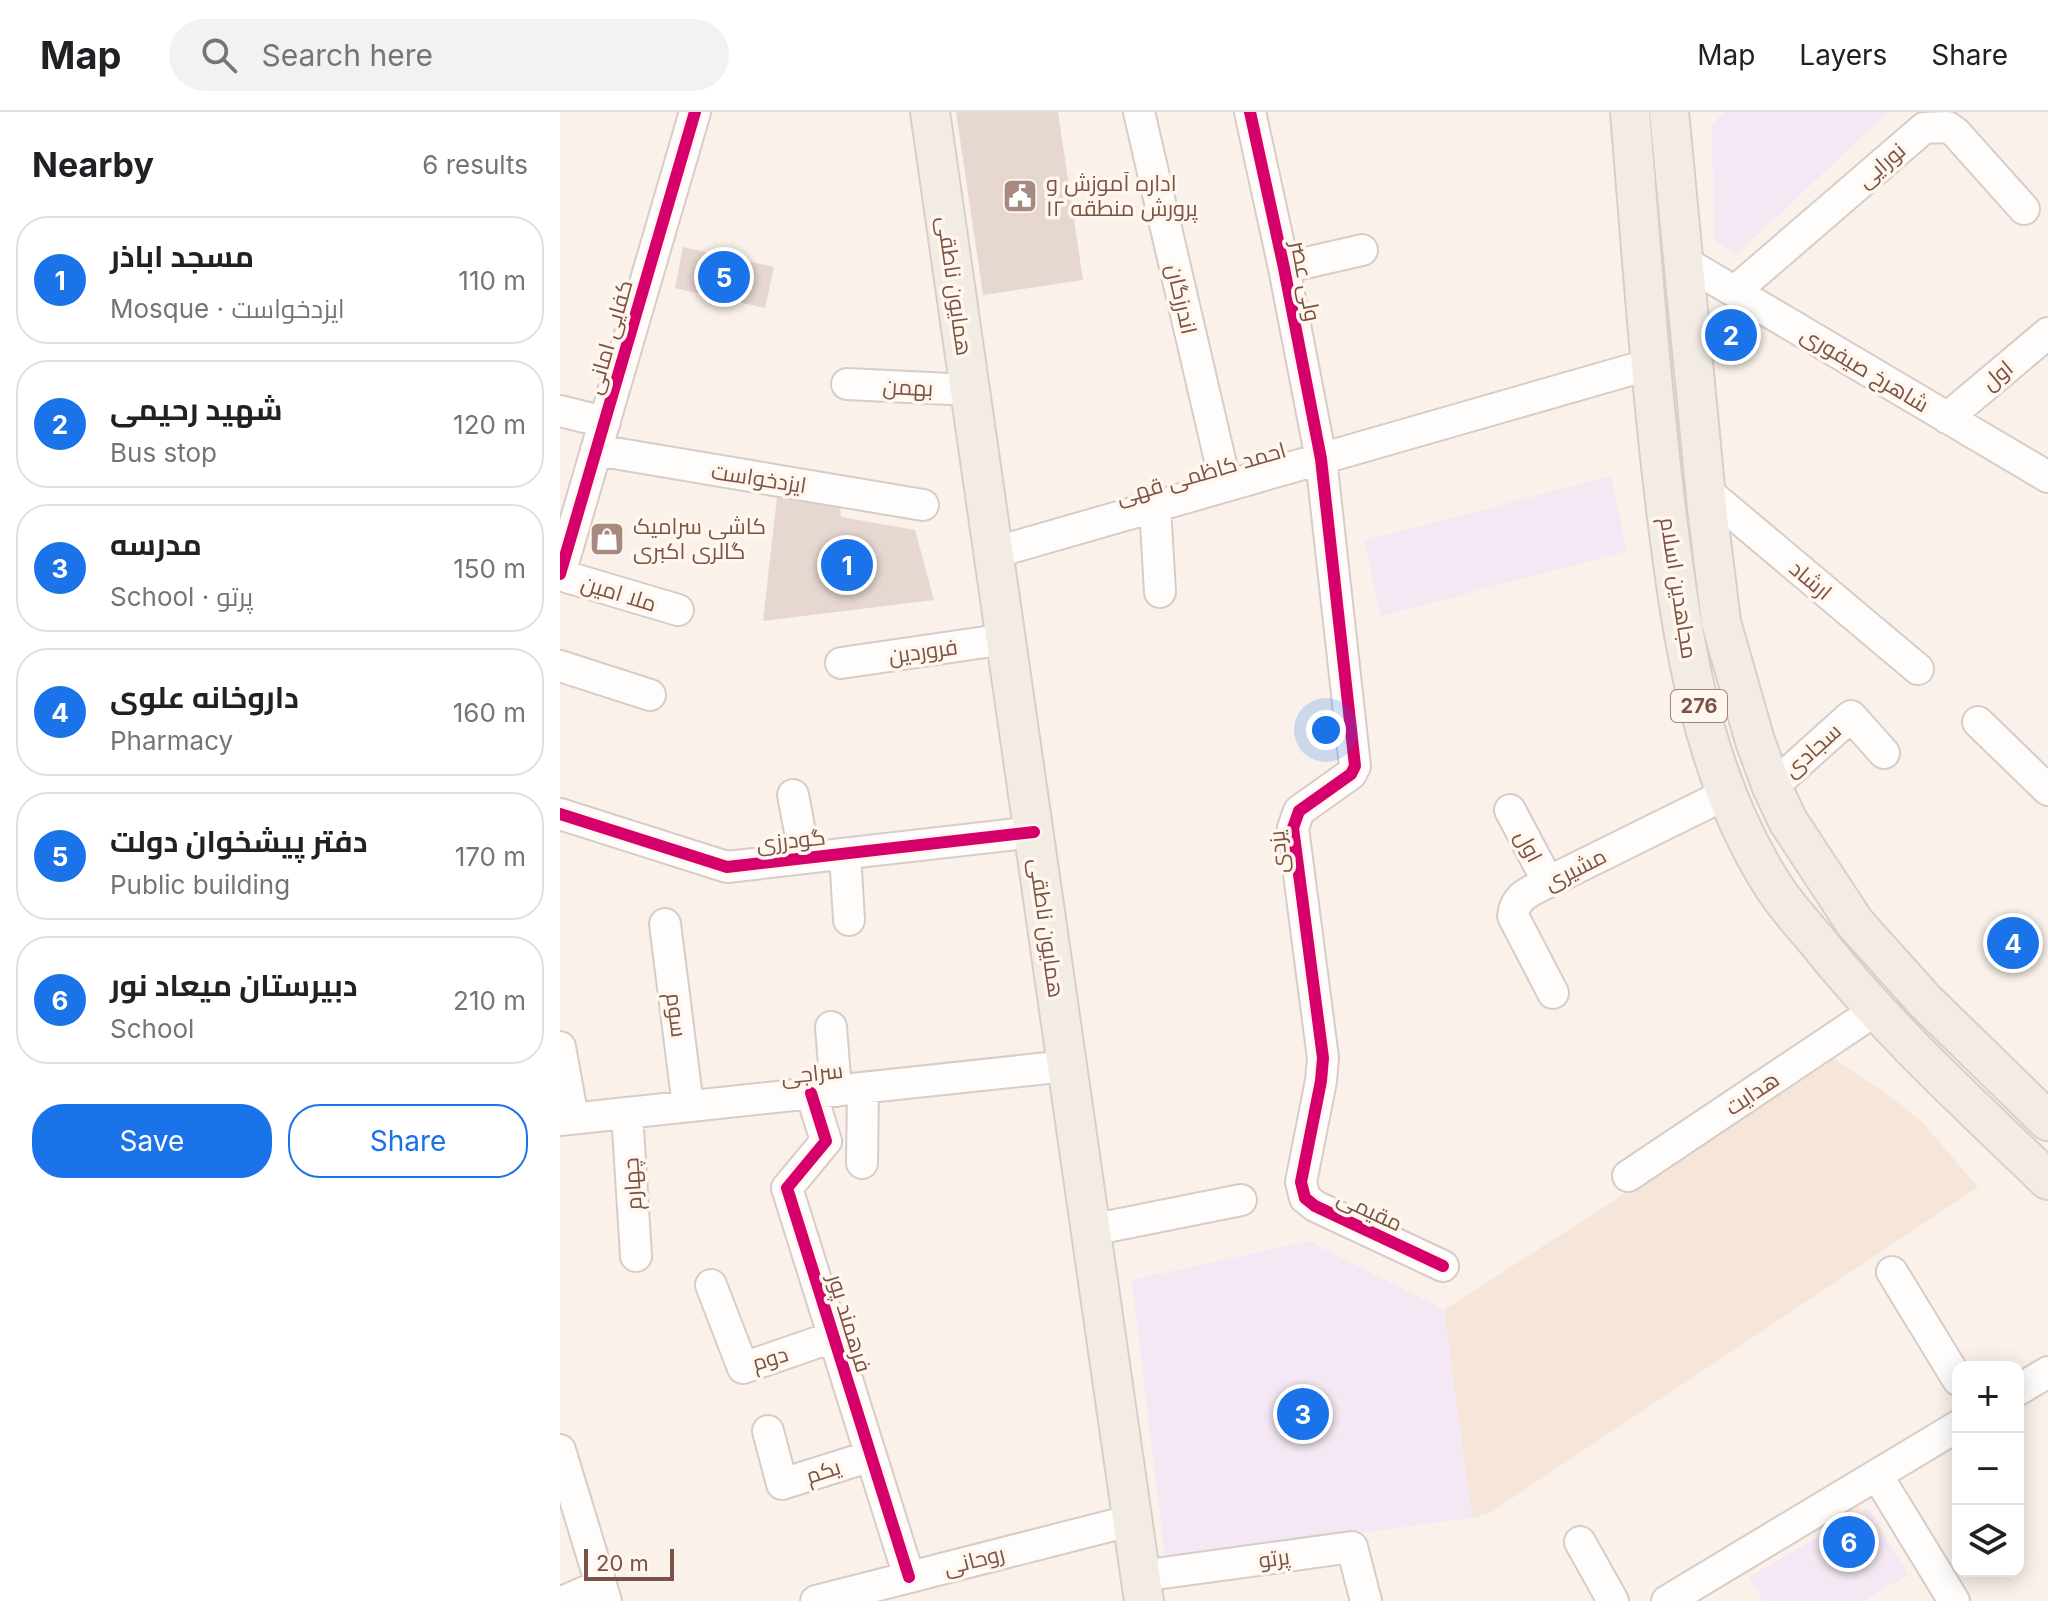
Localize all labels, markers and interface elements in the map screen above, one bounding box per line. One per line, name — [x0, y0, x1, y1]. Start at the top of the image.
search box — [169, 19, 729, 91]
text: Map — [40, 32, 121, 78]
icon: search — [197, 33, 241, 77]
text: Search here — [261, 37, 433, 73]
text: Map — [1697, 38, 1755, 72]
text: Layers — [1799, 38, 1887, 72]
text: Share — [1931, 38, 2008, 72]
street label: نورایی — [1851, 137, 1911, 194]
text: Nearby — [32, 144, 154, 185]
text: 6 results — [422, 149, 528, 180]
place label: اداره آموزش و پرورش منطقه ۱۲ — [1046, 170, 1198, 223]
public building icon: اداره آموزش و پرورش منطقه ۱۲ — [1001, 177, 1039, 215]
street label: همایون ناطقی — [931, 215, 978, 358]
street label: ولی عصر — [1284, 237, 1327, 324]
text: مسجد اباذر — [110, 238, 254, 274]
pin: 5 — [698, 247, 750, 307]
street label: اندرزگان — [1161, 261, 1203, 337]
text: 1 — [54, 265, 66, 296]
text: 110 m — [458, 265, 526, 296]
street label: کفایی امانی — [580, 277, 639, 397]
text: Mosque · ایزدخواست — [110, 293, 345, 324]
pin: 2 — [1705, 305, 1757, 365]
street label: شاهرخ صیفوری — [1795, 321, 1934, 419]
street label: اول — [1976, 355, 2018, 395]
street label: بهمن — [882, 373, 934, 402]
text: شهید رحیمی — [110, 391, 282, 427]
text: 2 — [52, 409, 68, 440]
text: 120 m — [453, 409, 526, 440]
street label: احمد کاظمی قهی — [1113, 436, 1289, 511]
text: Bus stop — [110, 437, 217, 468]
street label: ایزدخواست — [710, 458, 808, 498]
place label: کاشی سرامیک گالری اکبری — [633, 513, 766, 564]
street label: مجاهدین اسلام — [1652, 515, 1703, 661]
shop icon: کاشی سرامیک گالری اکبری — [588, 520, 626, 558]
text: مدرسه — [110, 526, 202, 562]
pin: 1 — [821, 535, 873, 595]
text: 3 — [52, 553, 68, 584]
text: 150 m — [453, 553, 526, 584]
street label: ارشاد — [1785, 555, 1837, 605]
street label: ملا امین — [578, 569, 660, 618]
text: School · پرتو — [110, 581, 253, 612]
street label: فروردین — [887, 633, 959, 670]
text: داروخانه علوی — [110, 679, 299, 715]
road number: 276 — [1671, 690, 1727, 722]
text: 4 — [51, 697, 69, 728]
text: 160 m — [453, 697, 526, 728]
your location — [1306, 710, 1346, 750]
street label: سجادی — [1778, 717, 1846, 783]
text: Pharmacy — [110, 725, 233, 756]
text: دفتر پیشخوان دولت — [110, 823, 368, 859]
street label: گودرزی — [755, 823, 827, 857]
street label: اول — [1510, 826, 1548, 866]
street label: یزدی — [1263, 829, 1293, 874]
text: 5 — [52, 841, 68, 872]
text: 170 m — [455, 841, 526, 872]
street label: مشیری — [1540, 842, 1610, 896]
street label: همایون ناطقی — [1023, 857, 1070, 1000]
text: Public building — [110, 869, 290, 900]
pin: 4 — [1987, 913, 2039, 973]
text: دبیرستان میعاد نور — [110, 967, 358, 1003]
text: 6 — [52, 985, 68, 1016]
text: 210 m — [453, 985, 526, 1016]
street label: سوم — [658, 991, 693, 1039]
text: School — [110, 1013, 194, 1044]
street label: سراجی — [780, 1057, 844, 1090]
street label: هدایت — [1720, 1066, 1784, 1120]
button: Save — [32, 1104, 272, 1178]
button: Share — [288, 1104, 528, 1178]
street label: چهارم — [617, 1157, 650, 1211]
street label: مقیمی — [1333, 1184, 1407, 1237]
street label: فرهمند پور — [820, 1269, 877, 1376]
street label: دوم — [749, 1340, 792, 1379]
map controls — [1952, 1361, 2024, 1577]
button: + — [1952, 1361, 2024, 1433]
pin: 3 — [1277, 1384, 1329, 1444]
button: − — [1952, 1433, 2024, 1505]
street label: یکم — [802, 1453, 845, 1492]
button: layers — [1952, 1505, 2024, 1577]
pin: 6 — [1823, 1512, 1875, 1572]
street label: روحانی — [941, 1540, 1007, 1581]
street label: پرتو — [1257, 1543, 1292, 1575]
scale bar — [584, 1545, 674, 1581]
text: 20 m — [596, 1550, 649, 1576]

